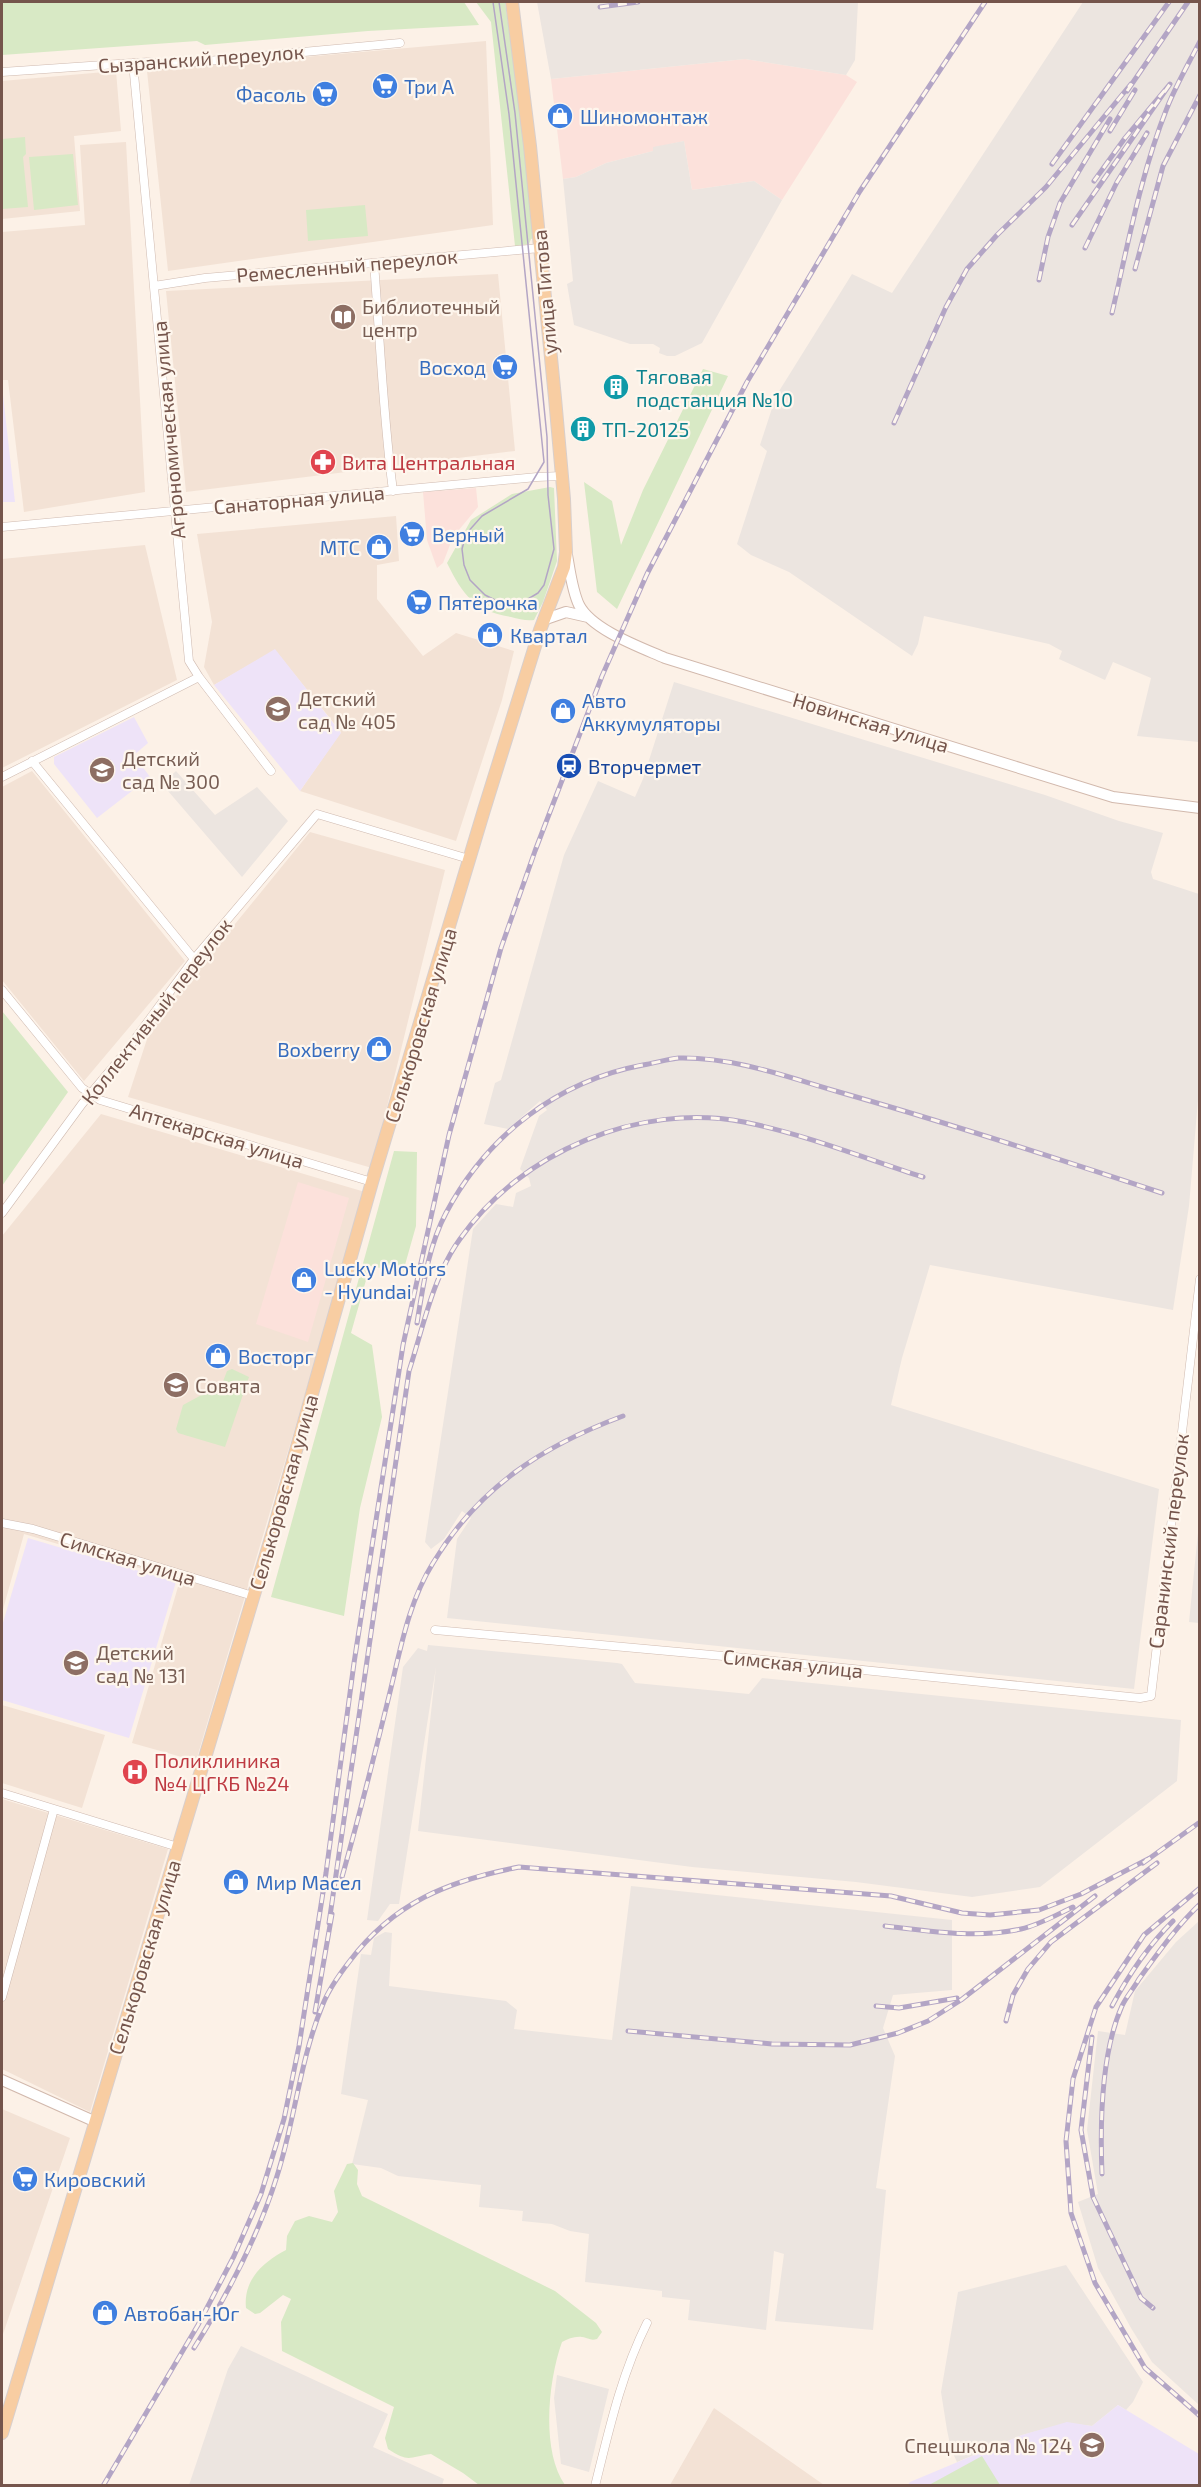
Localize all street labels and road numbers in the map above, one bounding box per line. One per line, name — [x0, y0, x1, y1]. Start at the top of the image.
street label: Сызранский переулок — [97, 39, 305, 78]
street label: улица Титова — [527, 229, 562, 355]
street label: Ремесленный переулок — [235, 243, 459, 288]
street label: Агрономическая улица — [147, 320, 190, 540]
street label: Санаторная улица — [212, 480, 386, 519]
street label: Новинская улица — [790, 687, 952, 758]
street label: Коллективный переулок — [76, 913, 237, 1110]
street label: Селькоровская улица — [379, 925, 462, 1126]
street label: Аптекарская улица — [127, 1097, 307, 1174]
street label: Селькоровская улица — [244, 1391, 323, 1593]
street label: Саранинский переулок — [1143, 1432, 1194, 1650]
street label: Симская улица — [57, 1526, 199, 1591]
street label: Симская улица — [722, 1644, 864, 1683]
street label: Селькоровская улица — [103, 1857, 186, 2058]

